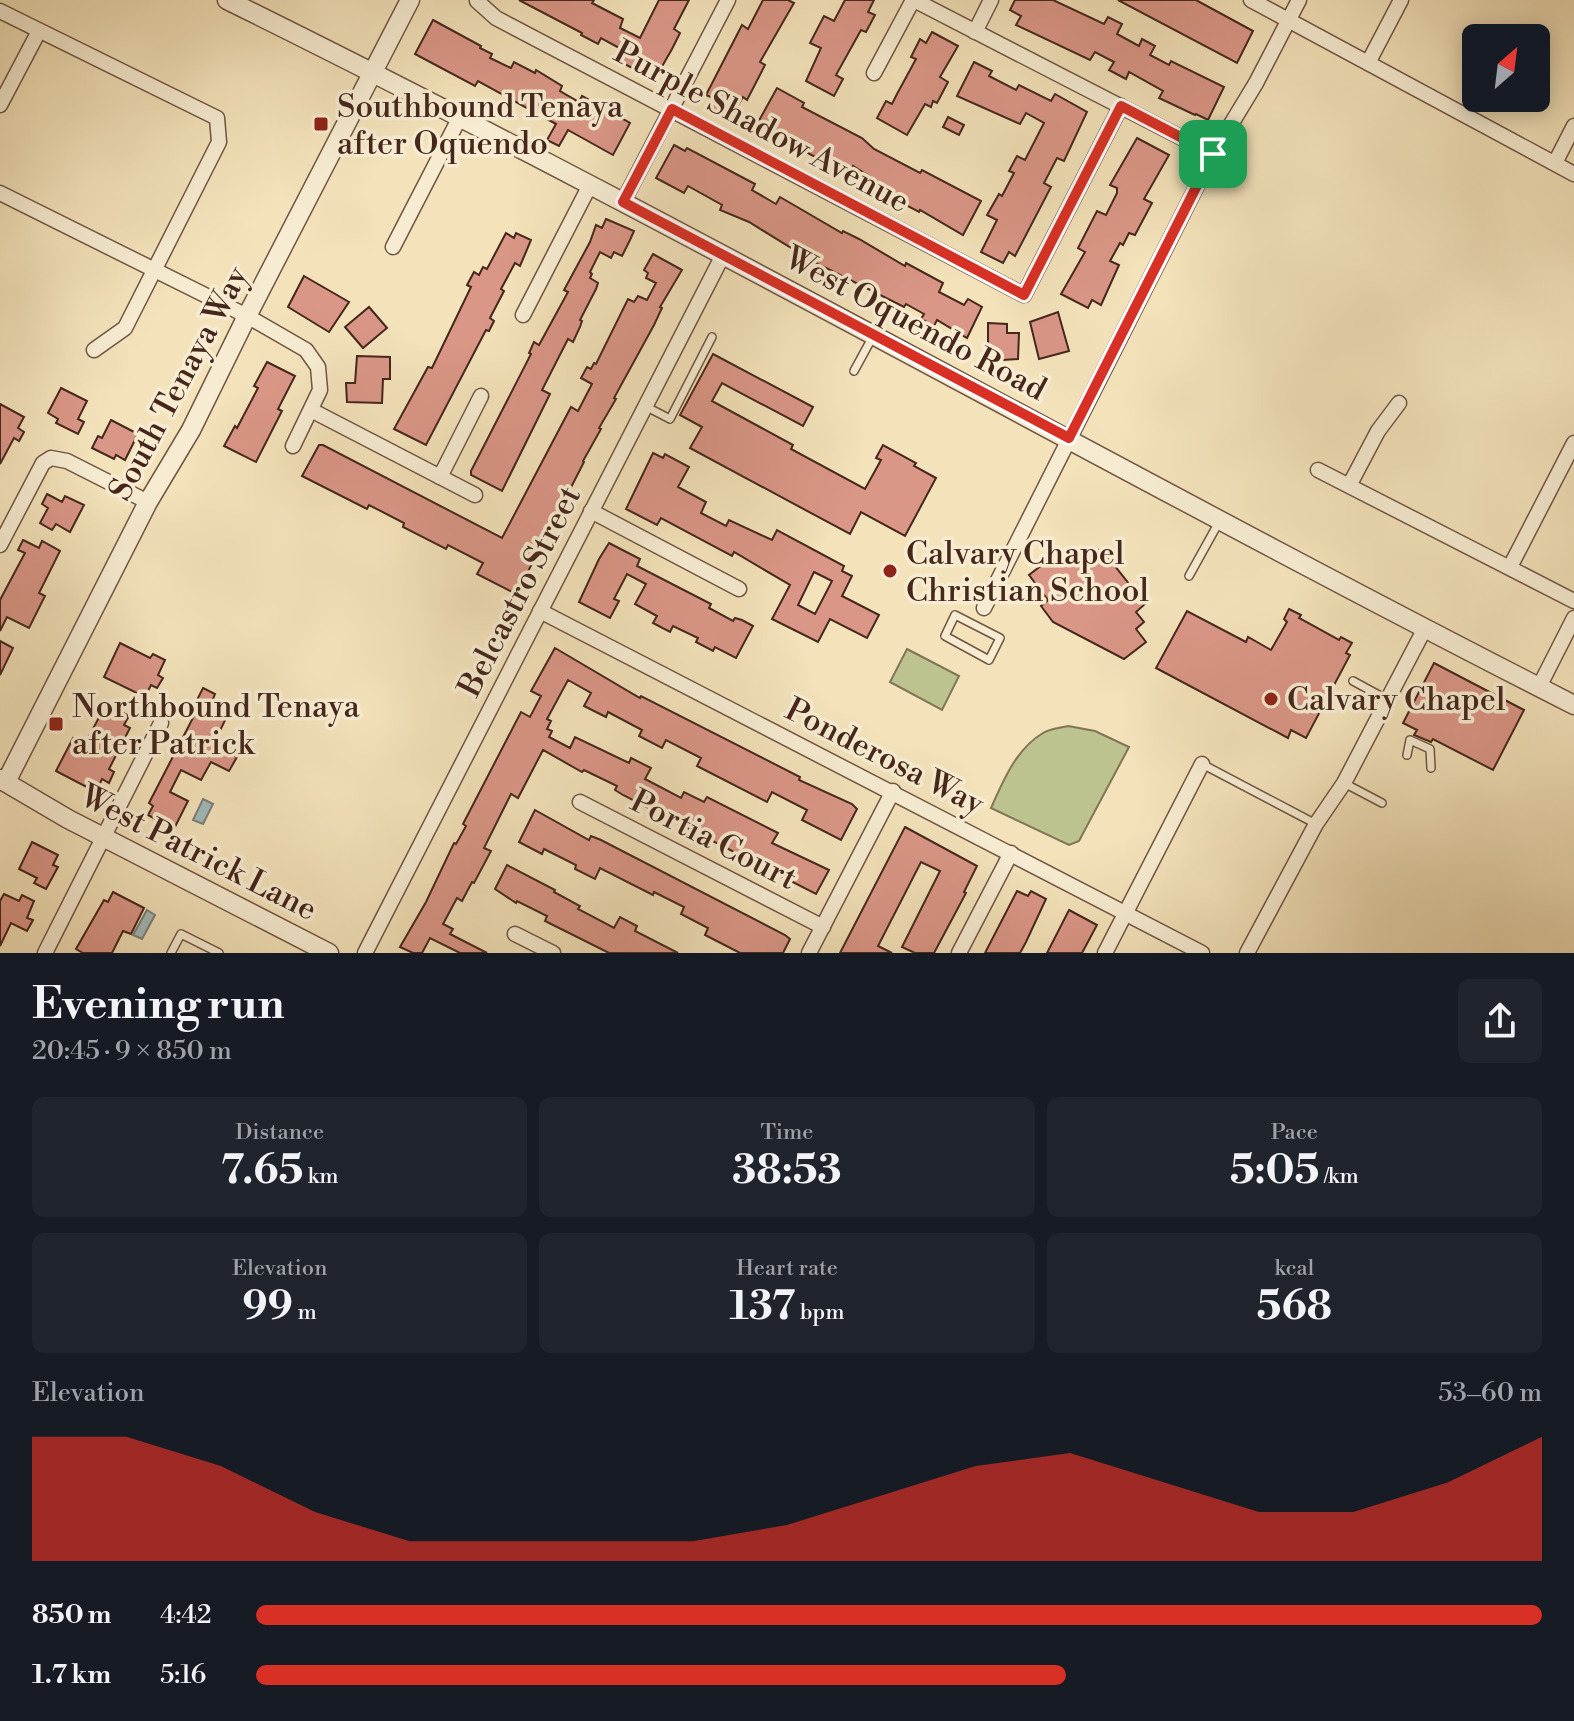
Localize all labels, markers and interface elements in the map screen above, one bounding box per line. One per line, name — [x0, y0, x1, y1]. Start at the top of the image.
north arrow — [1462, 24, 1550, 112]
map controls — [1462, 24, 1550, 112]
street label: Purple Shadow Avenue — [607, 32, 916, 222]
place label: Southbound Tenaya after Oquendo — [337, 87, 624, 164]
marker: Southbound Tenaya after Oquendo — [312, 115, 330, 133]
pin — [1179, 120, 1247, 188]
icon: arrive — [1191, 132, 1235, 176]
street label: West Oquendo Road — [777, 238, 1053, 410]
street label: South Tenaya Way — [100, 259, 258, 507]
street label: Belcastro Street — [449, 479, 590, 704]
place label: Calvary Chapel Christian School — [906, 534, 1149, 611]
marker: Calvary Chapel Christian School — [881, 562, 899, 580]
place label: Calvary Chapel — [1287, 680, 1506, 720]
place label: Northbound Tenaya after Patrick — [72, 687, 360, 764]
street label: Ponderosa Way — [778, 690, 991, 824]
marker: Calvary Chapel — [1262, 690, 1280, 708]
marker: Northbound Tenaya after Patrick — [47, 715, 65, 733]
street label: West Patrick Lane — [73, 776, 324, 930]
street label: Portia Court — [624, 781, 803, 899]
text: Evening run — [32, 977, 285, 1032]
button: share — [1458, 979, 1542, 1063]
text: 20:45 · 9 × 850 m — [32, 1035, 232, 1067]
text: Distance — [235, 1119, 324, 1146]
text: Time — [761, 1119, 813, 1146]
text: Pace — [1271, 1119, 1318, 1146]
text: 7.65 — [221, 1146, 303, 1196]
text: 38:53 — [732, 1146, 842, 1196]
text: 5:05 — [1230, 1146, 1319, 1196]
text: km — [303, 1163, 339, 1190]
text: /km — [1319, 1163, 1359, 1190]
text: Elevation — [232, 1255, 327, 1282]
text: Heart rate — [736, 1255, 838, 1282]
text: kcal — [1274, 1255, 1314, 1282]
text: 99 — [243, 1282, 293, 1332]
text: 137 — [730, 1282, 795, 1332]
text: 568 — [1257, 1282, 1332, 1332]
text: m — [293, 1299, 317, 1326]
text: bpm — [795, 1299, 844, 1326]
text: Elevation — [32, 1377, 145, 1409]
text: 53–60 m — [1438, 1377, 1542, 1409]
text: 850 m — [32, 1599, 111, 1631]
text: 4:42 — [160, 1599, 212, 1631]
text: 1.7 km — [32, 1659, 111, 1691]
text: 5:16 — [160, 1659, 206, 1691]

